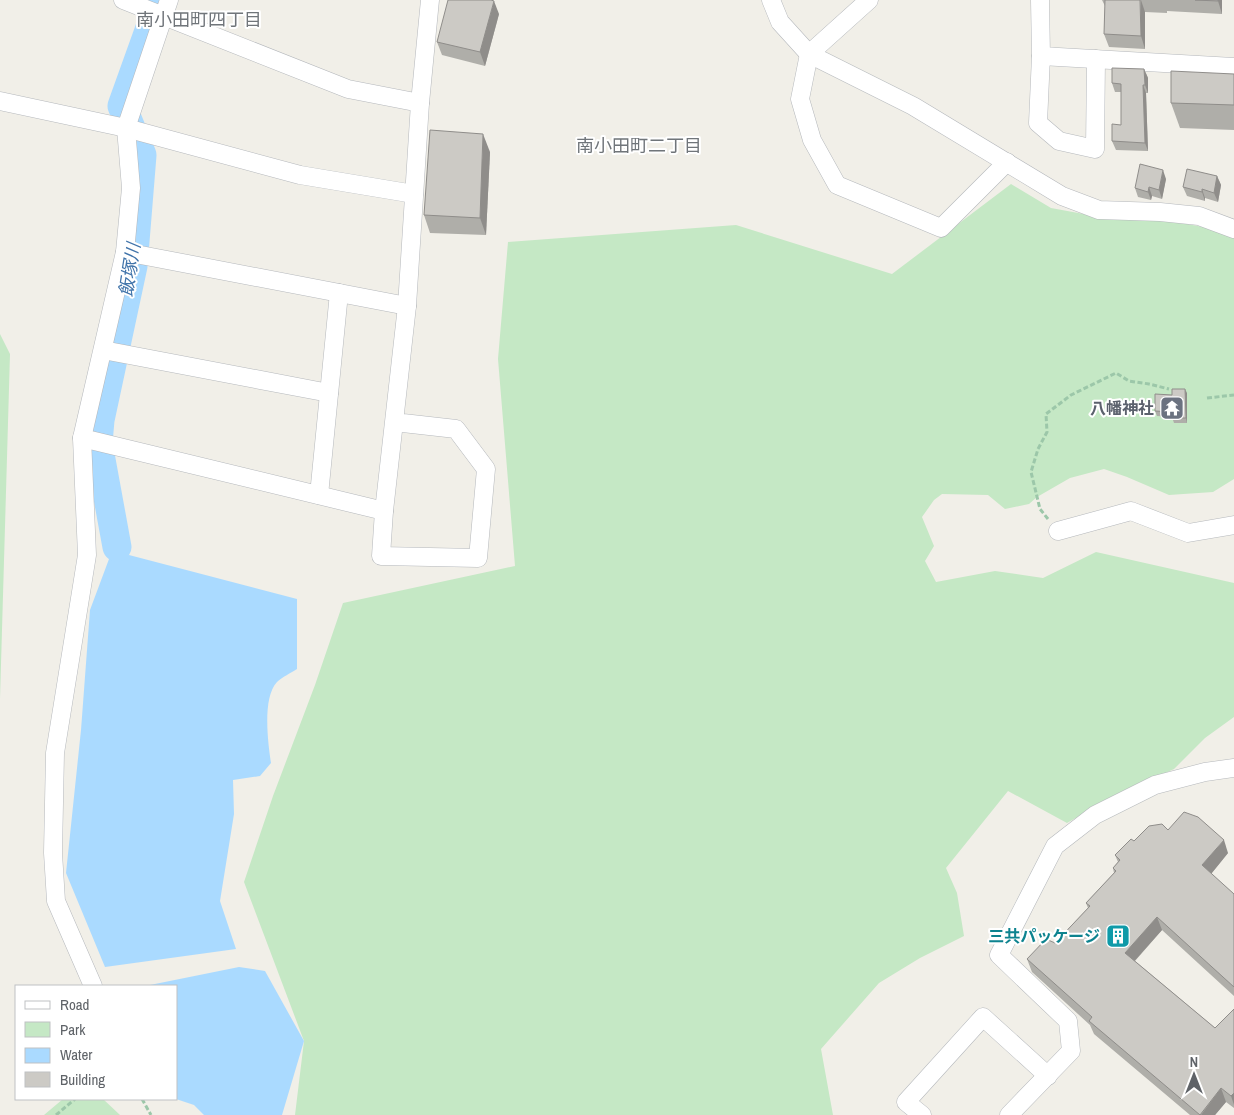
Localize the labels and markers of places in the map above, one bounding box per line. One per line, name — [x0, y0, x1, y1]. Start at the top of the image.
temple icon: 八幡神社 — [1159, 395, 1185, 421]
place label: 八幡神社 — [1090, 397, 1154, 419]
building icon: 三共パッケージ — [1105, 923, 1131, 949]
place label: 三共パッケージ — [988, 925, 1100, 947]

